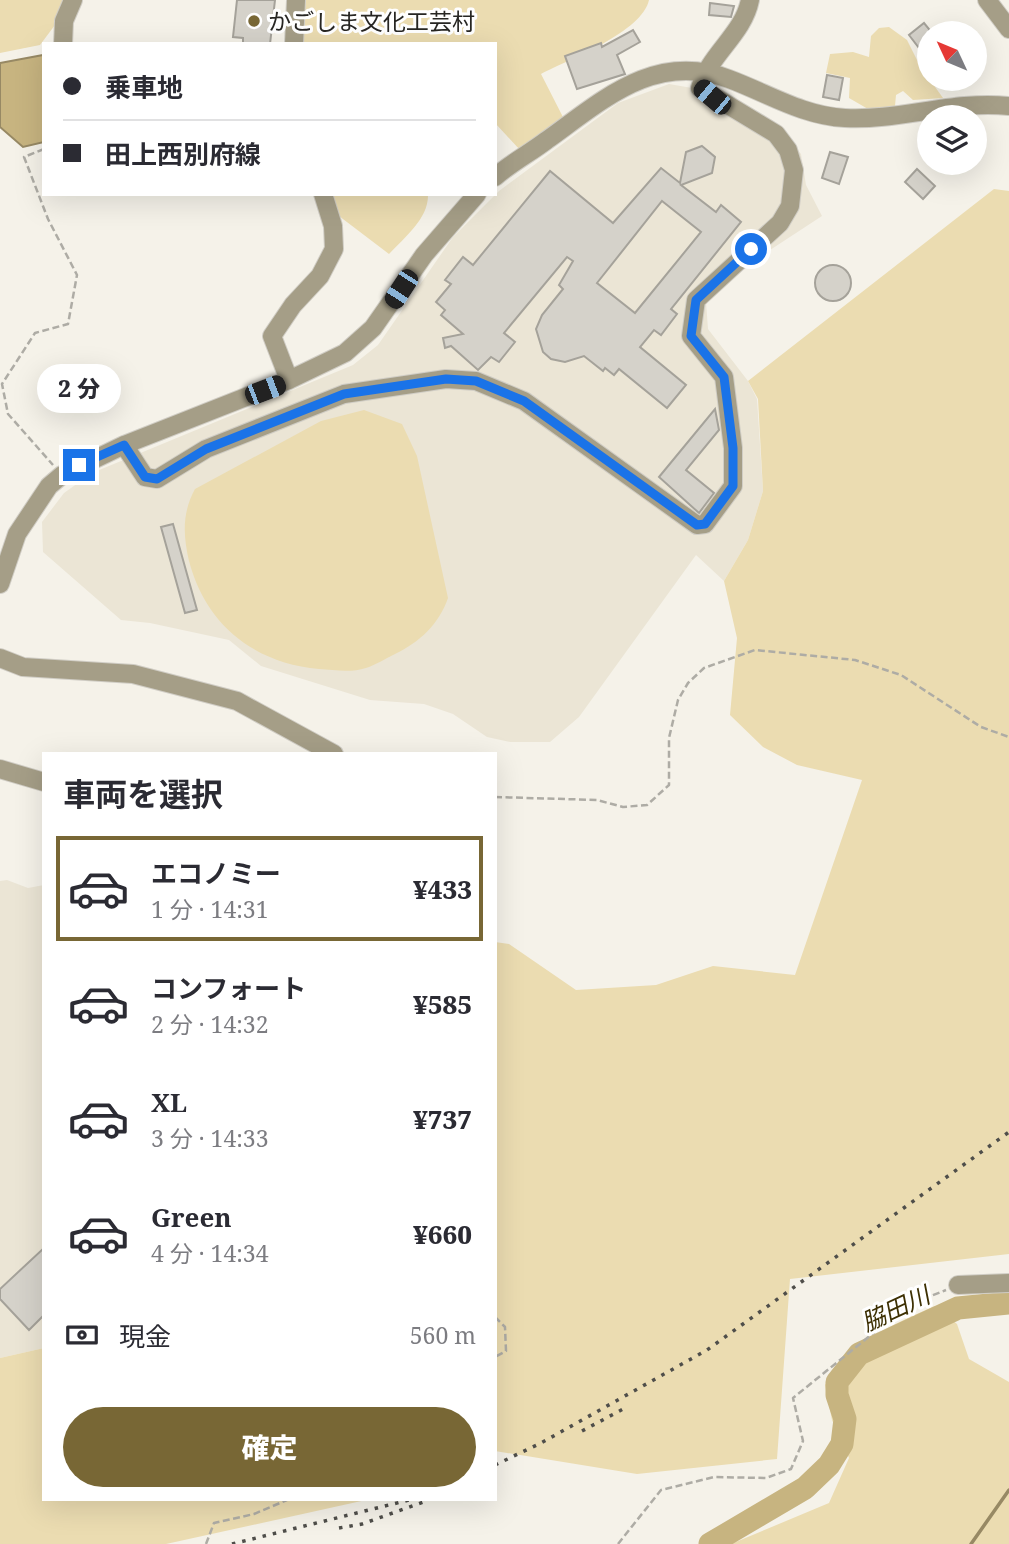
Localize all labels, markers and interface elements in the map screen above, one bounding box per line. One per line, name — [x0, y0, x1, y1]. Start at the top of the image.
place label: かごしま文化工芸村 — [268, 5, 475, 37]
marker: かごしま文化工芸村 — [246, 13, 262, 29]
north arrow — [917, 21, 987, 91]
map controls — [917, 21, 987, 175]
text: 乗車地 — [105, 69, 183, 105]
car — [690, 75, 735, 119]
button: layers — [917, 105, 987, 175]
text: 田上西別府線 — [105, 136, 261, 172]
route start — [735, 233, 767, 265]
car — [381, 266, 422, 312]
callout: 2 分 — [37, 364, 121, 412]
text: 2 分 — [58, 372, 100, 404]
car — [242, 373, 289, 407]
route end — [63, 449, 95, 481]
text: 車両を選択 — [63, 772, 223, 815]
text: エコノミー — [151, 855, 281, 891]
icon: car — [67, 857, 130, 920]
text: ¥433 — [413, 871, 472, 907]
text: 1 分 · 14:31 — [151, 893, 269, 925]
text: コンフォート — [151, 970, 306, 1006]
icon: car — [67, 972, 130, 1035]
text: ¥585 — [413, 986, 472, 1022]
text: 2 分 · 14:32 — [151, 1008, 269, 1040]
text: XL — [151, 1084, 187, 1120]
icon: car — [67, 1087, 130, 1150]
text: ¥737 — [413, 1101, 472, 1137]
text: 3 分 · 14:33 — [151, 1122, 269, 1154]
text: Green — [151, 1199, 232, 1235]
icon: car — [67, 1202, 130, 1265]
text: ¥660 — [413, 1216, 472, 1252]
text: 4 分 · 14:34 — [151, 1237, 269, 1269]
water label: 脇田川 — [855, 1277, 937, 1338]
icon: cash — [63, 1316, 101, 1354]
text: 現金 — [119, 1318, 171, 1354]
text: 560 m — [410, 1319, 476, 1351]
button: 確定 — [63, 1407, 476, 1487]

